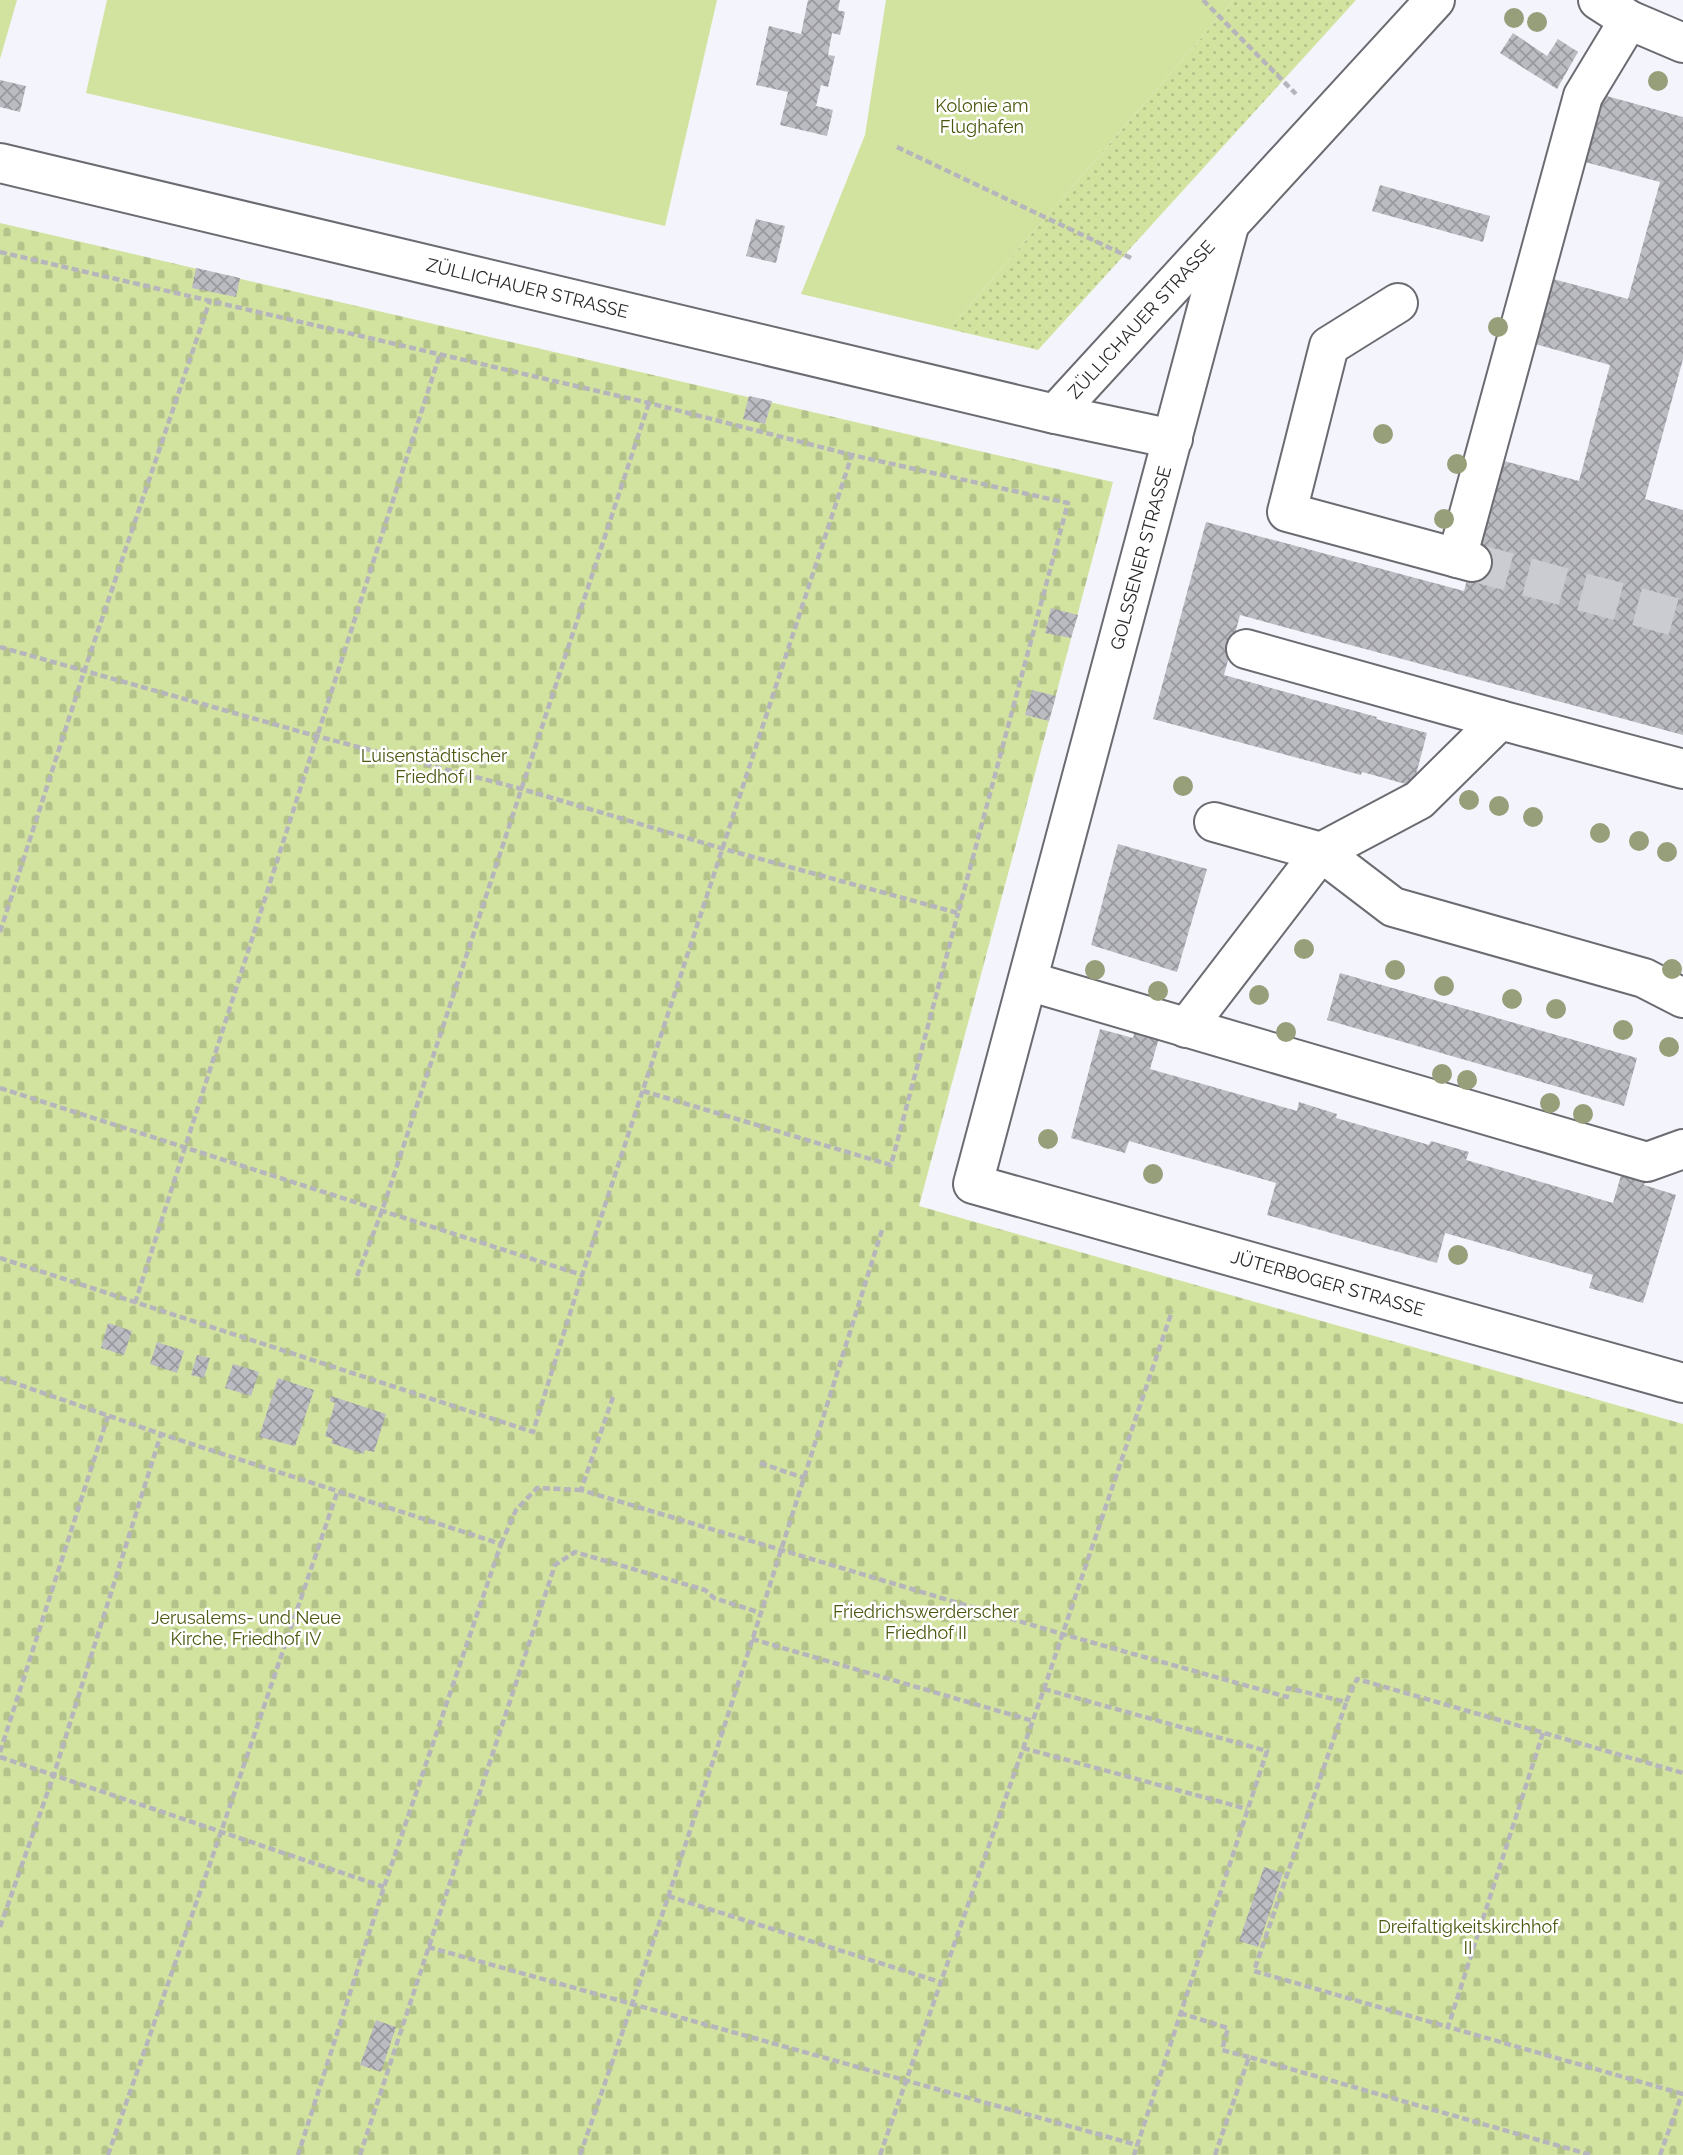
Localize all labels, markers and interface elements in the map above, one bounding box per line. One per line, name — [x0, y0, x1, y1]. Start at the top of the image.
park label: Kolonie am Flughafen — [935, 95, 1029, 137]
street label: ZÜLLICHAUER STRASSE — [1063, 236, 1219, 403]
street label: ZÜLLICHAUER STRASSE — [424, 254, 631, 322]
street label: GOLSSENER STRASSE — [1106, 464, 1175, 652]
park label: Luisenstädtischer Friedhof I — [361, 745, 508, 787]
street label: JÜTERBOGER STRASSE — [1229, 1246, 1427, 1320]
park label: Friedrichswerderscher Friedhof II — [833, 1601, 1020, 1643]
park label: Jerusalems- und Neue Kirche, Friedhof IV — [151, 1607, 341, 1649]
park label: Dreifaltigkeitskirchhof II — [1378, 1916, 1559, 1958]

